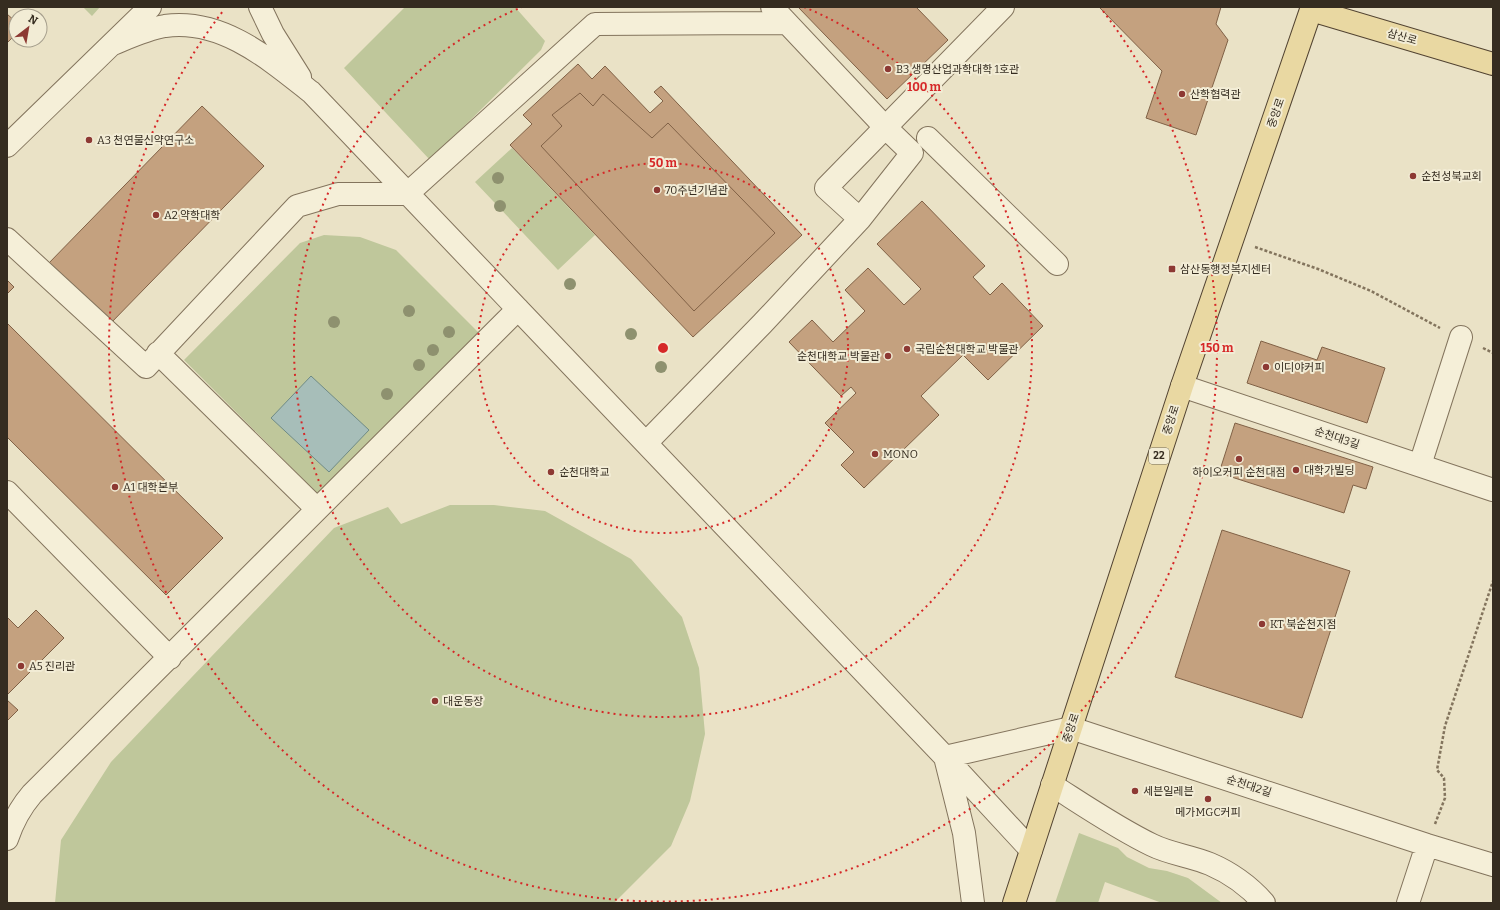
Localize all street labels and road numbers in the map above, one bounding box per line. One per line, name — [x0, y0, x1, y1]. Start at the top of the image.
street label: 삼산로 — [1386, 27, 1418, 47]
street label: 중앙로 — [1265, 97, 1287, 129]
street label: 중앙로 — [1160, 404, 1182, 436]
street label: 순천대3길 — [1313, 425, 1361, 451]
road number: 22 — [1149, 448, 1169, 464]
street label: 중앙로 — [1060, 712, 1082, 744]
street label: 순천대2길 — [1225, 773, 1273, 799]

